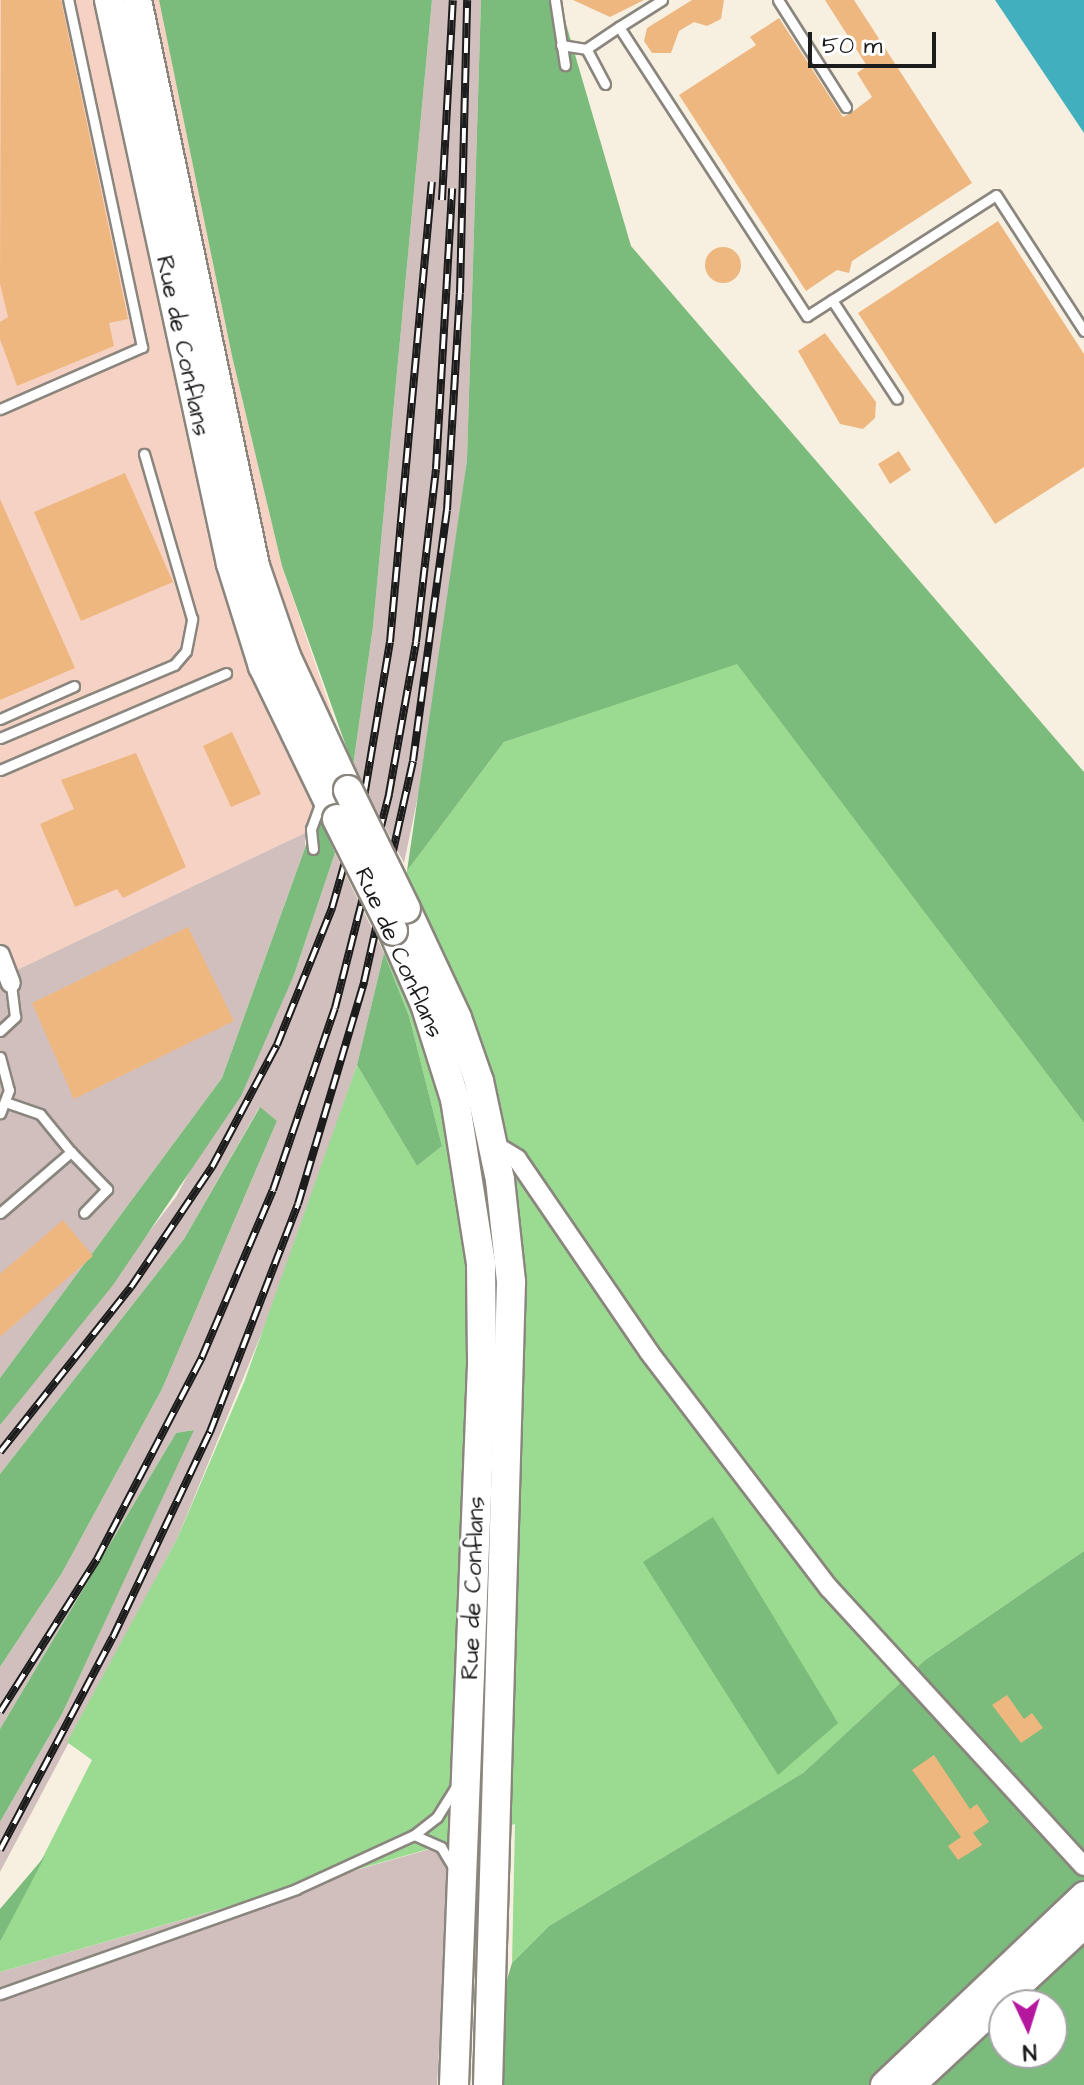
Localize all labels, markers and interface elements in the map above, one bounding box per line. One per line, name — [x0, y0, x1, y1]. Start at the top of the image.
scale bar — [812, 16, 940, 66]
text: 50 m — [822, 29, 882, 63]
street label: Rue de Conflans — [149, 253, 215, 439]
street label: Rue de Conflans — [348, 863, 448, 1043]
street label: Rue de Conflans — [456, 1496, 492, 1680]
north arrow — [988, 1989, 1068, 2069]
text: N — [1022, 2036, 1038, 2067]

